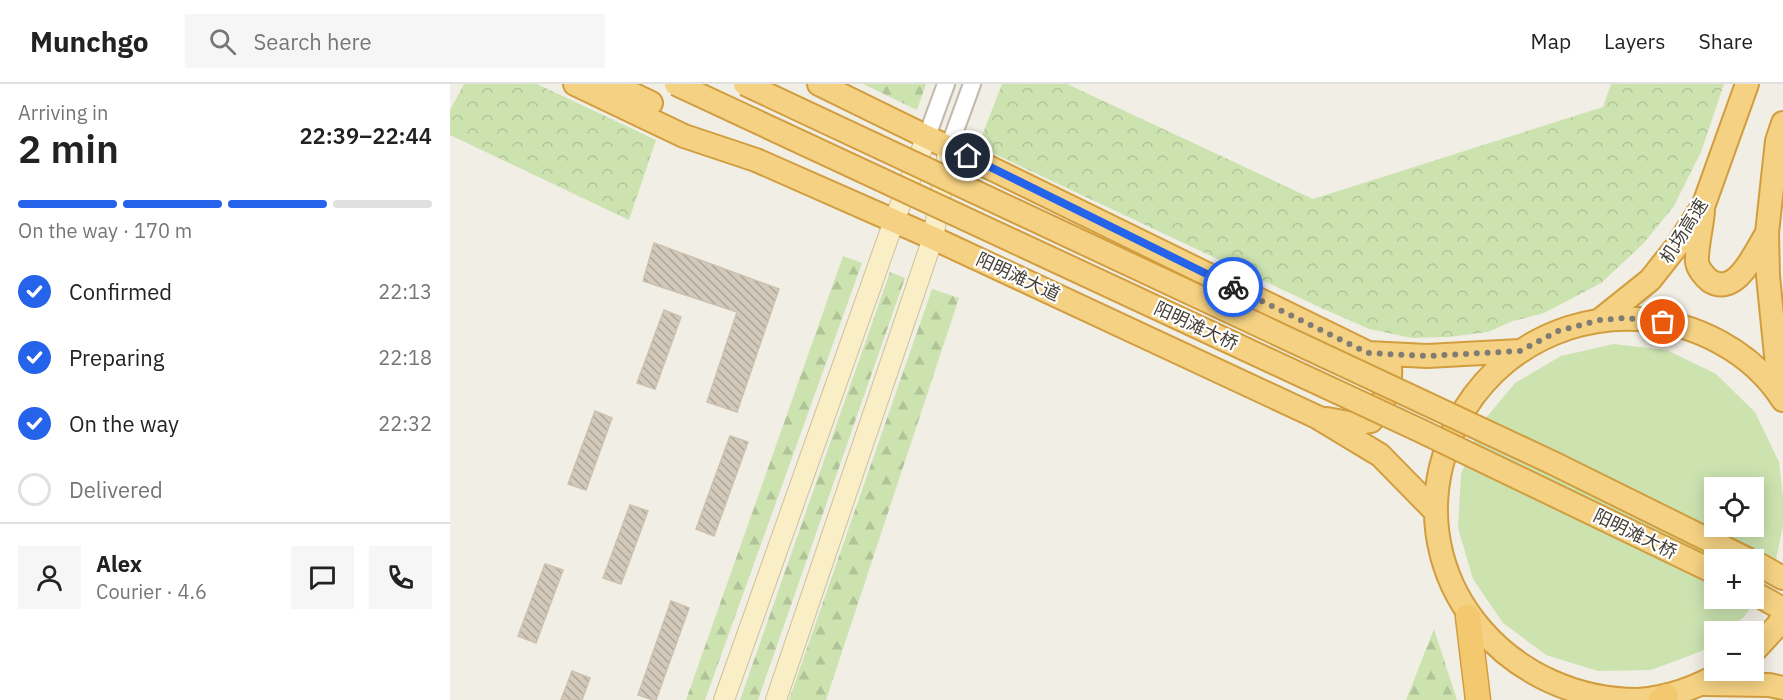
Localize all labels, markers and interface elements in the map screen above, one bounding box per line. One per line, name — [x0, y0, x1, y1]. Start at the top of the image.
search box — [185, 14, 605, 68]
text: Munchgo — [30, 23, 149, 60]
icon: search — [206, 25, 239, 58]
text: Search here — [254, 27, 372, 56]
text: Map — [1531, 27, 1571, 55]
text: Layers — [1604, 27, 1666, 55]
text: Share — [1699, 27, 1753, 55]
text: Arriving in — [18, 99, 108, 126]
text: 22:39–22:44 — [299, 121, 432, 150]
text: 2 min — [18, 123, 119, 174]
pin — [942, 130, 993, 181]
icon: home — [951, 139, 984, 172]
street label: 机场高速 — [1655, 194, 1712, 267]
text: On the way · 170 m — [18, 217, 192, 244]
street label: 阳明滩大道 — [973, 247, 1064, 306]
courier — [1203, 257, 1263, 317]
icon: bike — [1217, 271, 1250, 304]
icon: check — [18, 275, 51, 308]
text: Confirmed — [69, 277, 172, 306]
text: 22:13 — [378, 278, 432, 305]
street label: 阳明滩大桥 — [1151, 296, 1242, 355]
pin — [1637, 296, 1688, 347]
icon: bag — [1646, 305, 1679, 338]
icon: check — [18, 341, 51, 374]
text: Preparing — [69, 343, 164, 372]
text: 22:18 — [378, 344, 432, 371]
icon: check — [18, 407, 51, 440]
text: On the way — [69, 409, 179, 438]
text: 22:32 — [378, 410, 432, 437]
text: Delivered — [69, 475, 163, 504]
map controls — [1704, 477, 1764, 681]
button: locate — [1704, 477, 1764, 537]
street label: 阳明滩大桥 — [1590, 503, 1681, 564]
button: person — [18, 546, 81, 609]
button: chat — [291, 546, 354, 609]
button: phone — [369, 546, 432, 609]
text: Alex — [96, 549, 142, 578]
button: + — [1704, 549, 1764, 609]
text: Courier · 4.6 — [96, 578, 207, 605]
button: − — [1704, 621, 1764, 681]

